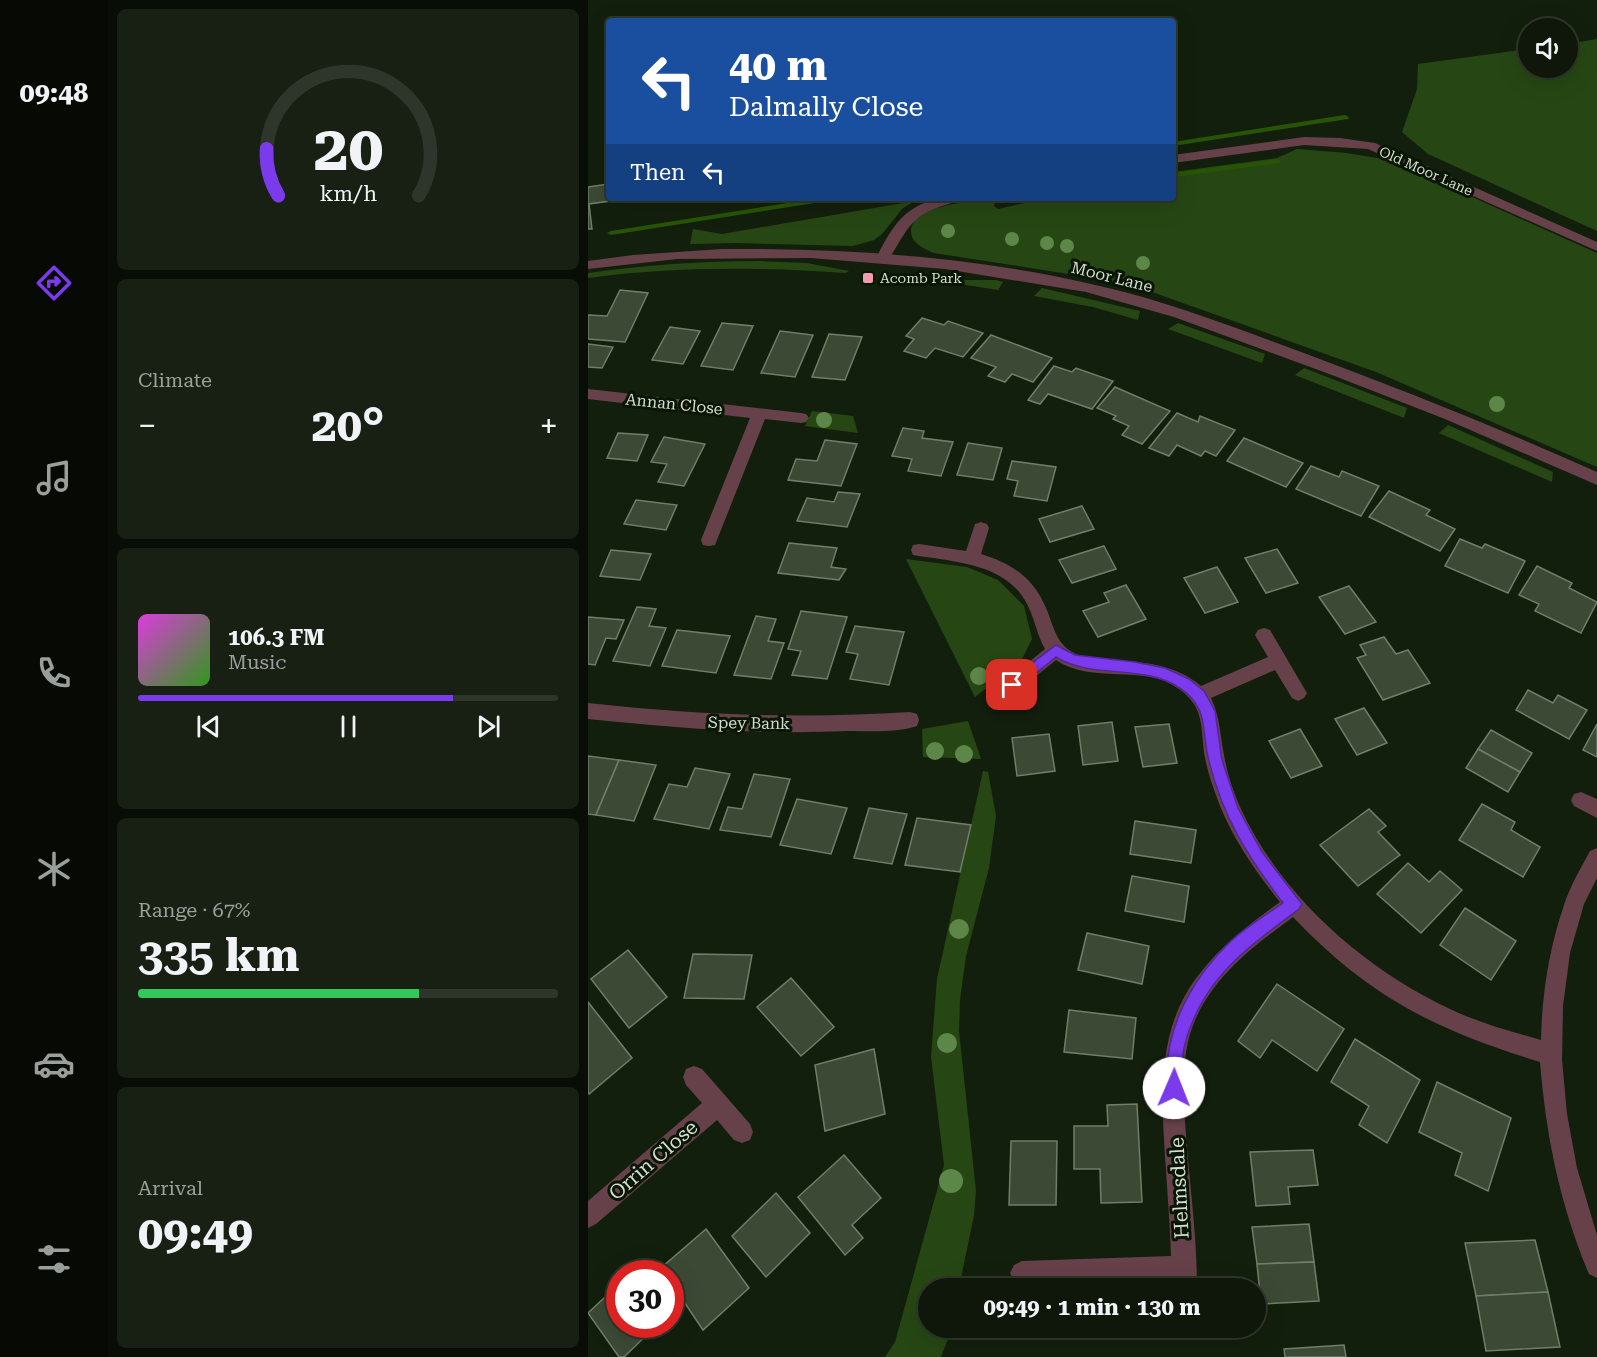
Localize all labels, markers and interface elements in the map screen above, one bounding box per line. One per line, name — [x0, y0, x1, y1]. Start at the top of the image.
map controls — [1518, 18, 1578, 78]
button: sound — [1518, 18, 1578, 78]
text: 40 m — [729, 41, 827, 90]
icon: left — [630, 42, 708, 120]
text: 09:48 — [20, 77, 88, 109]
text: Dalmally Close — [729, 91, 923, 123]
text: 20 — [313, 112, 383, 185]
street label: Old Moor Lane — [1377, 143, 1476, 199]
icon: left — [697, 156, 730, 189]
text: Then — [630, 160, 685, 185]
text: km/h — [319, 182, 377, 207]
street label: Moor Lane — [1069, 258, 1155, 296]
icon: directions — [33, 262, 75, 304]
place label: Acomb Park — [880, 270, 962, 286]
marker: Acomb Park — [861, 271, 875, 285]
text: Climate — [138, 368, 212, 392]
street label: Annan Close — [625, 389, 724, 419]
text: 20° — [312, 399, 384, 452]
text: − — [138, 406, 156, 445]
text: + — [540, 406, 558, 445]
icon: music — [33, 457, 75, 499]
text: 106.3 FM — [228, 625, 325, 650]
text: Music — [228, 650, 287, 674]
icon: phone — [33, 652, 75, 694]
pin — [986, 659, 1037, 710]
icon: arrive — [995, 668, 1028, 701]
icon: previous — [192, 710, 225, 743]
icon: pause — [332, 710, 365, 743]
icon: next — [472, 710, 505, 743]
street label: Spey Bank — [708, 713, 790, 733]
icon: climate — [33, 848, 75, 890]
text: Range · 67% — [138, 898, 250, 922]
text: 335 km — [138, 929, 299, 982]
icon: car — [33, 1043, 75, 1085]
position arrow — [1142, 1056, 1206, 1120]
street label: Orrin Close — [604, 1115, 702, 1205]
street label: Helmsdale — [1164, 1136, 1194, 1240]
text: Arrival — [138, 1176, 203, 1200]
text: 09:49 — [138, 1207, 253, 1260]
icon: filters — [33, 1238, 75, 1280]
speed limit sign: 30 — [606, 1260, 684, 1338]
text: 09:49 · 1 min · 130 m — [983, 1295, 1201, 1320]

